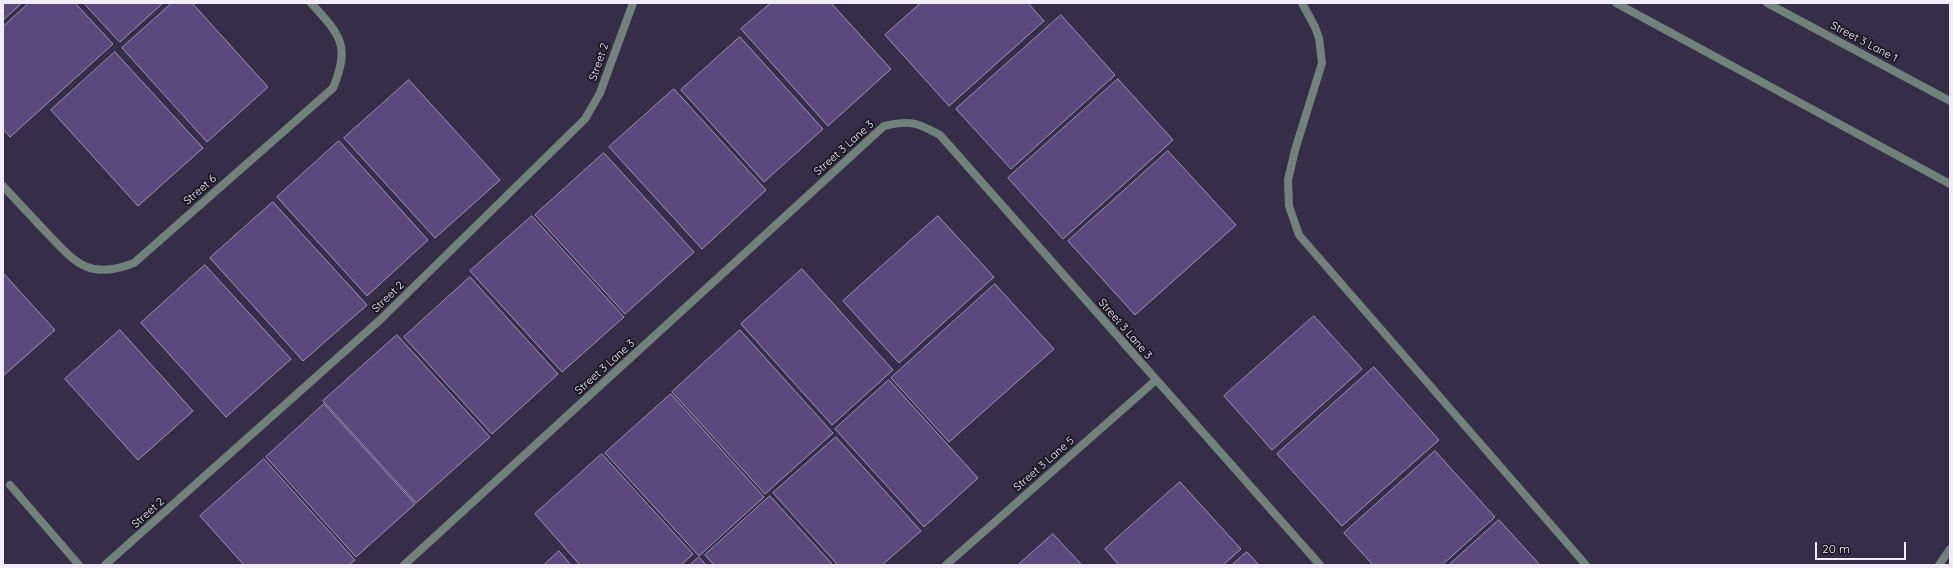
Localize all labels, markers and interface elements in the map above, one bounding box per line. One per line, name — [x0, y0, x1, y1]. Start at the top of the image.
street label: Street 3 Lane 1 — [1828, 19, 1900, 65]
street label: Street 2 — [586, 41, 612, 83]
street label: Street 3 Lane 3 — [811, 118, 877, 178]
street label: Street 6 — [181, 172, 219, 208]
street label: Street 2 — [369, 279, 407, 315]
street label: Street 3 Lane 3 — [1095, 296, 1155, 362]
street label: Street 3 Lane 3 — [572, 337, 638, 397]
street label: Street 3 Lane 5 — [1011, 434, 1077, 494]
street label: Street 2 — [129, 495, 167, 531]
scale bar — [1817, 534, 1908, 560]
text: 20 m — [1822, 541, 1850, 556]

